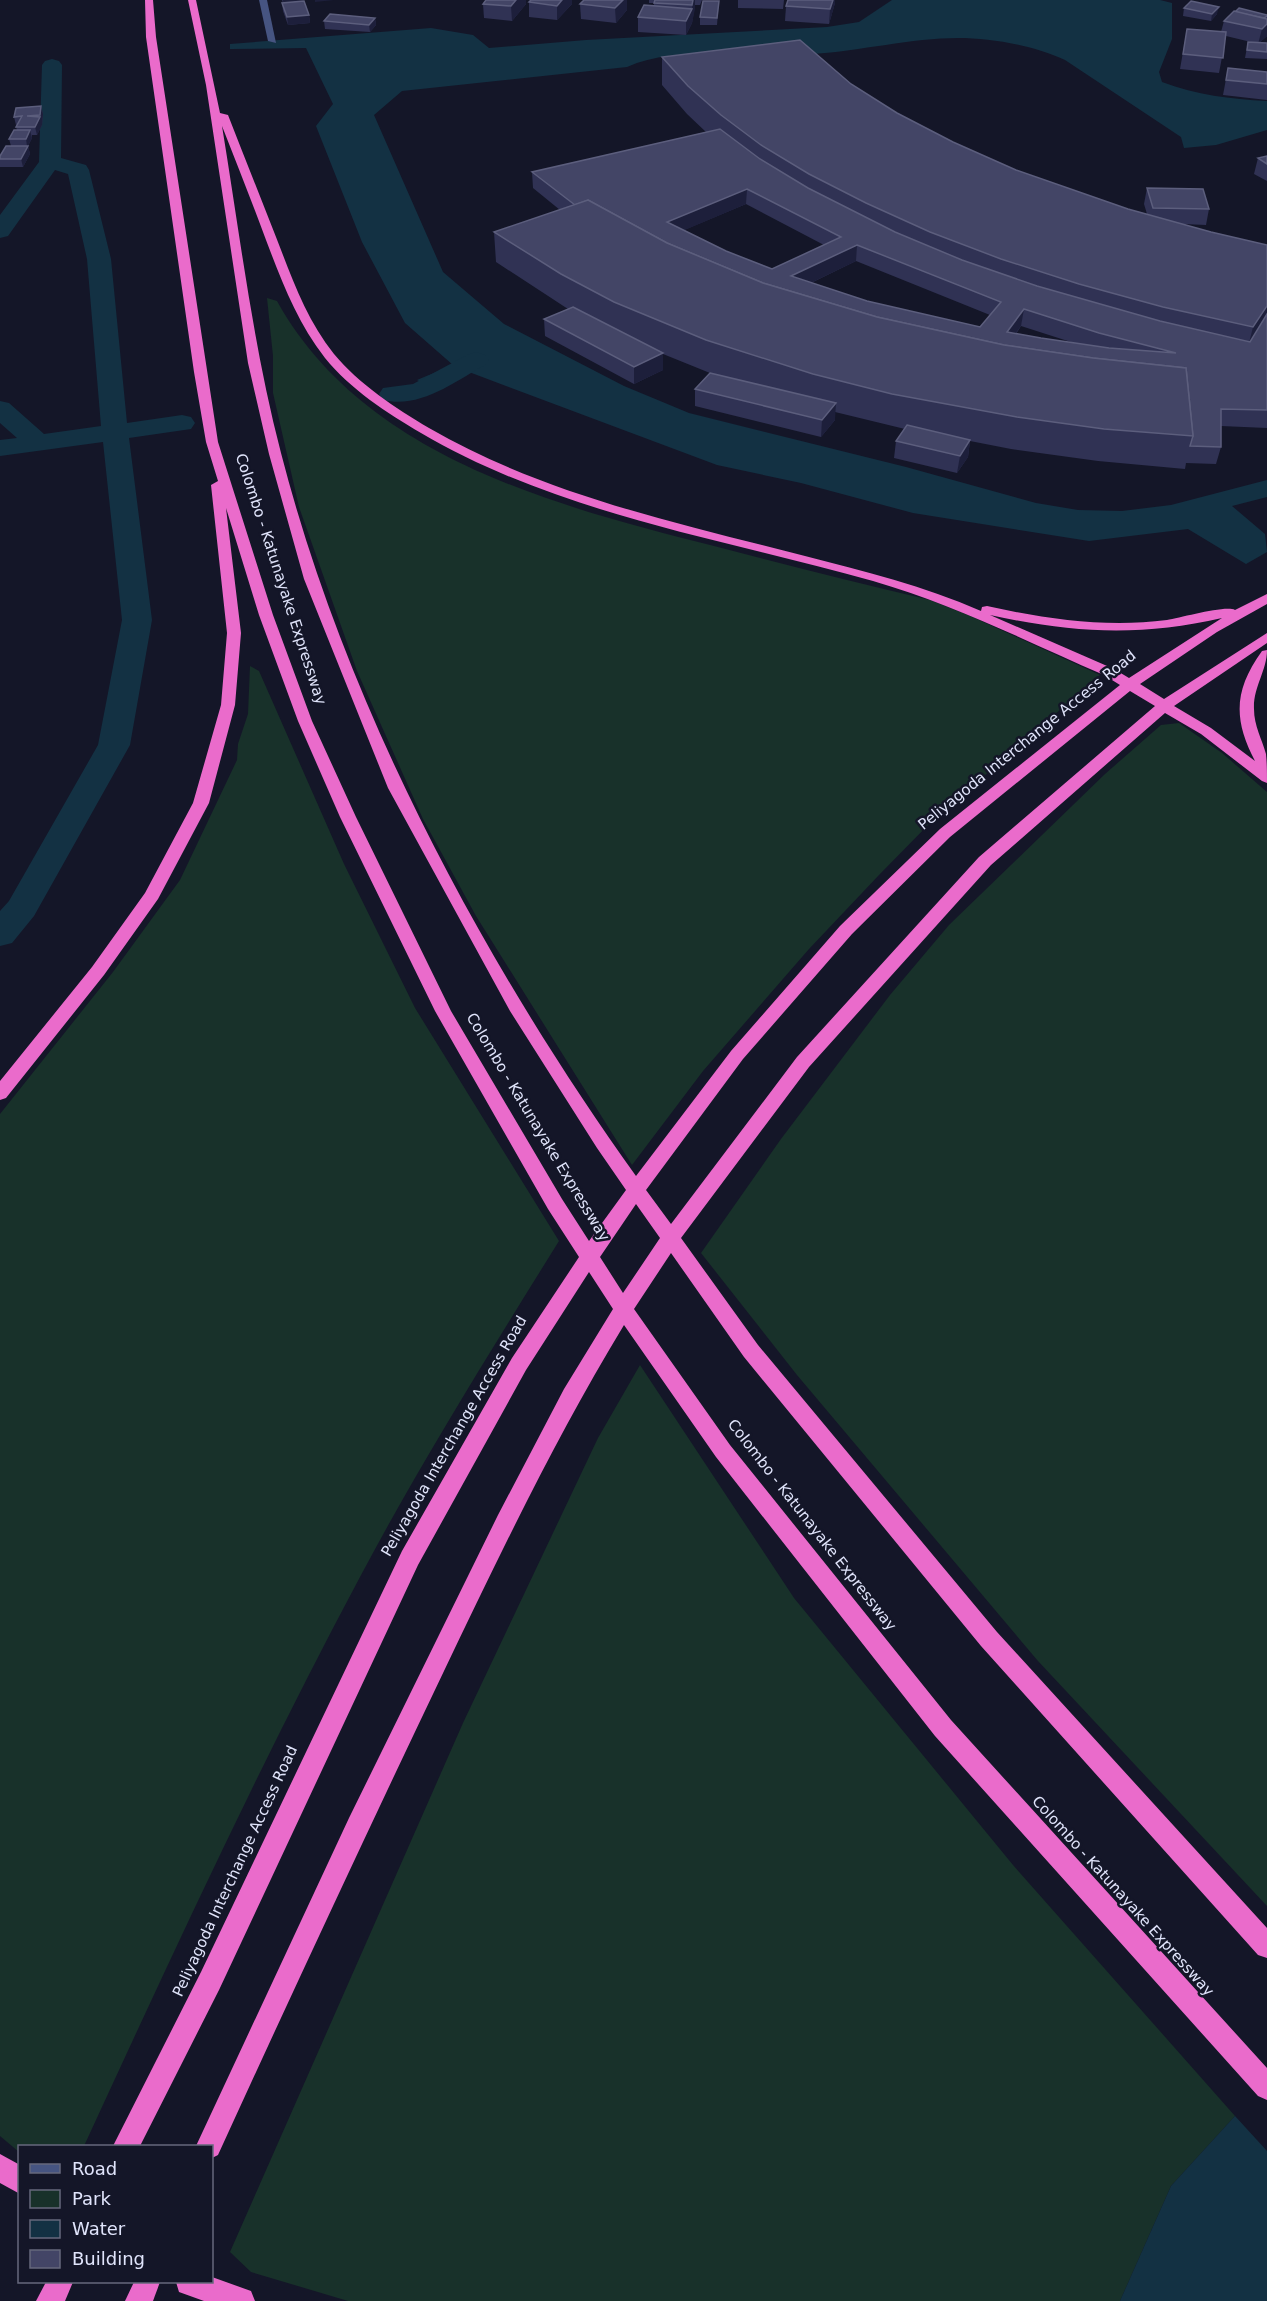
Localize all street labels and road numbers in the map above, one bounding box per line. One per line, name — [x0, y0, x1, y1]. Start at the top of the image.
street label: Colombo - Katunayake Expressway — [232, 451, 330, 707]
street label: Peliyagoda Interchange Access Road — [915, 646, 1139, 834]
street label: Colombo - Katunayake Expressway — [462, 1010, 614, 1245]
street label: Peliyagoda Interchange Access Road — [377, 1312, 531, 1560]
street label: Colombo - Katunayake Expressway — [724, 1416, 900, 1634]
street label: Peliyagoda Interchange Access Road — [169, 1743, 301, 1999]
street label: Colombo - Katunayake Expressway — [1028, 1792, 1218, 2000]

